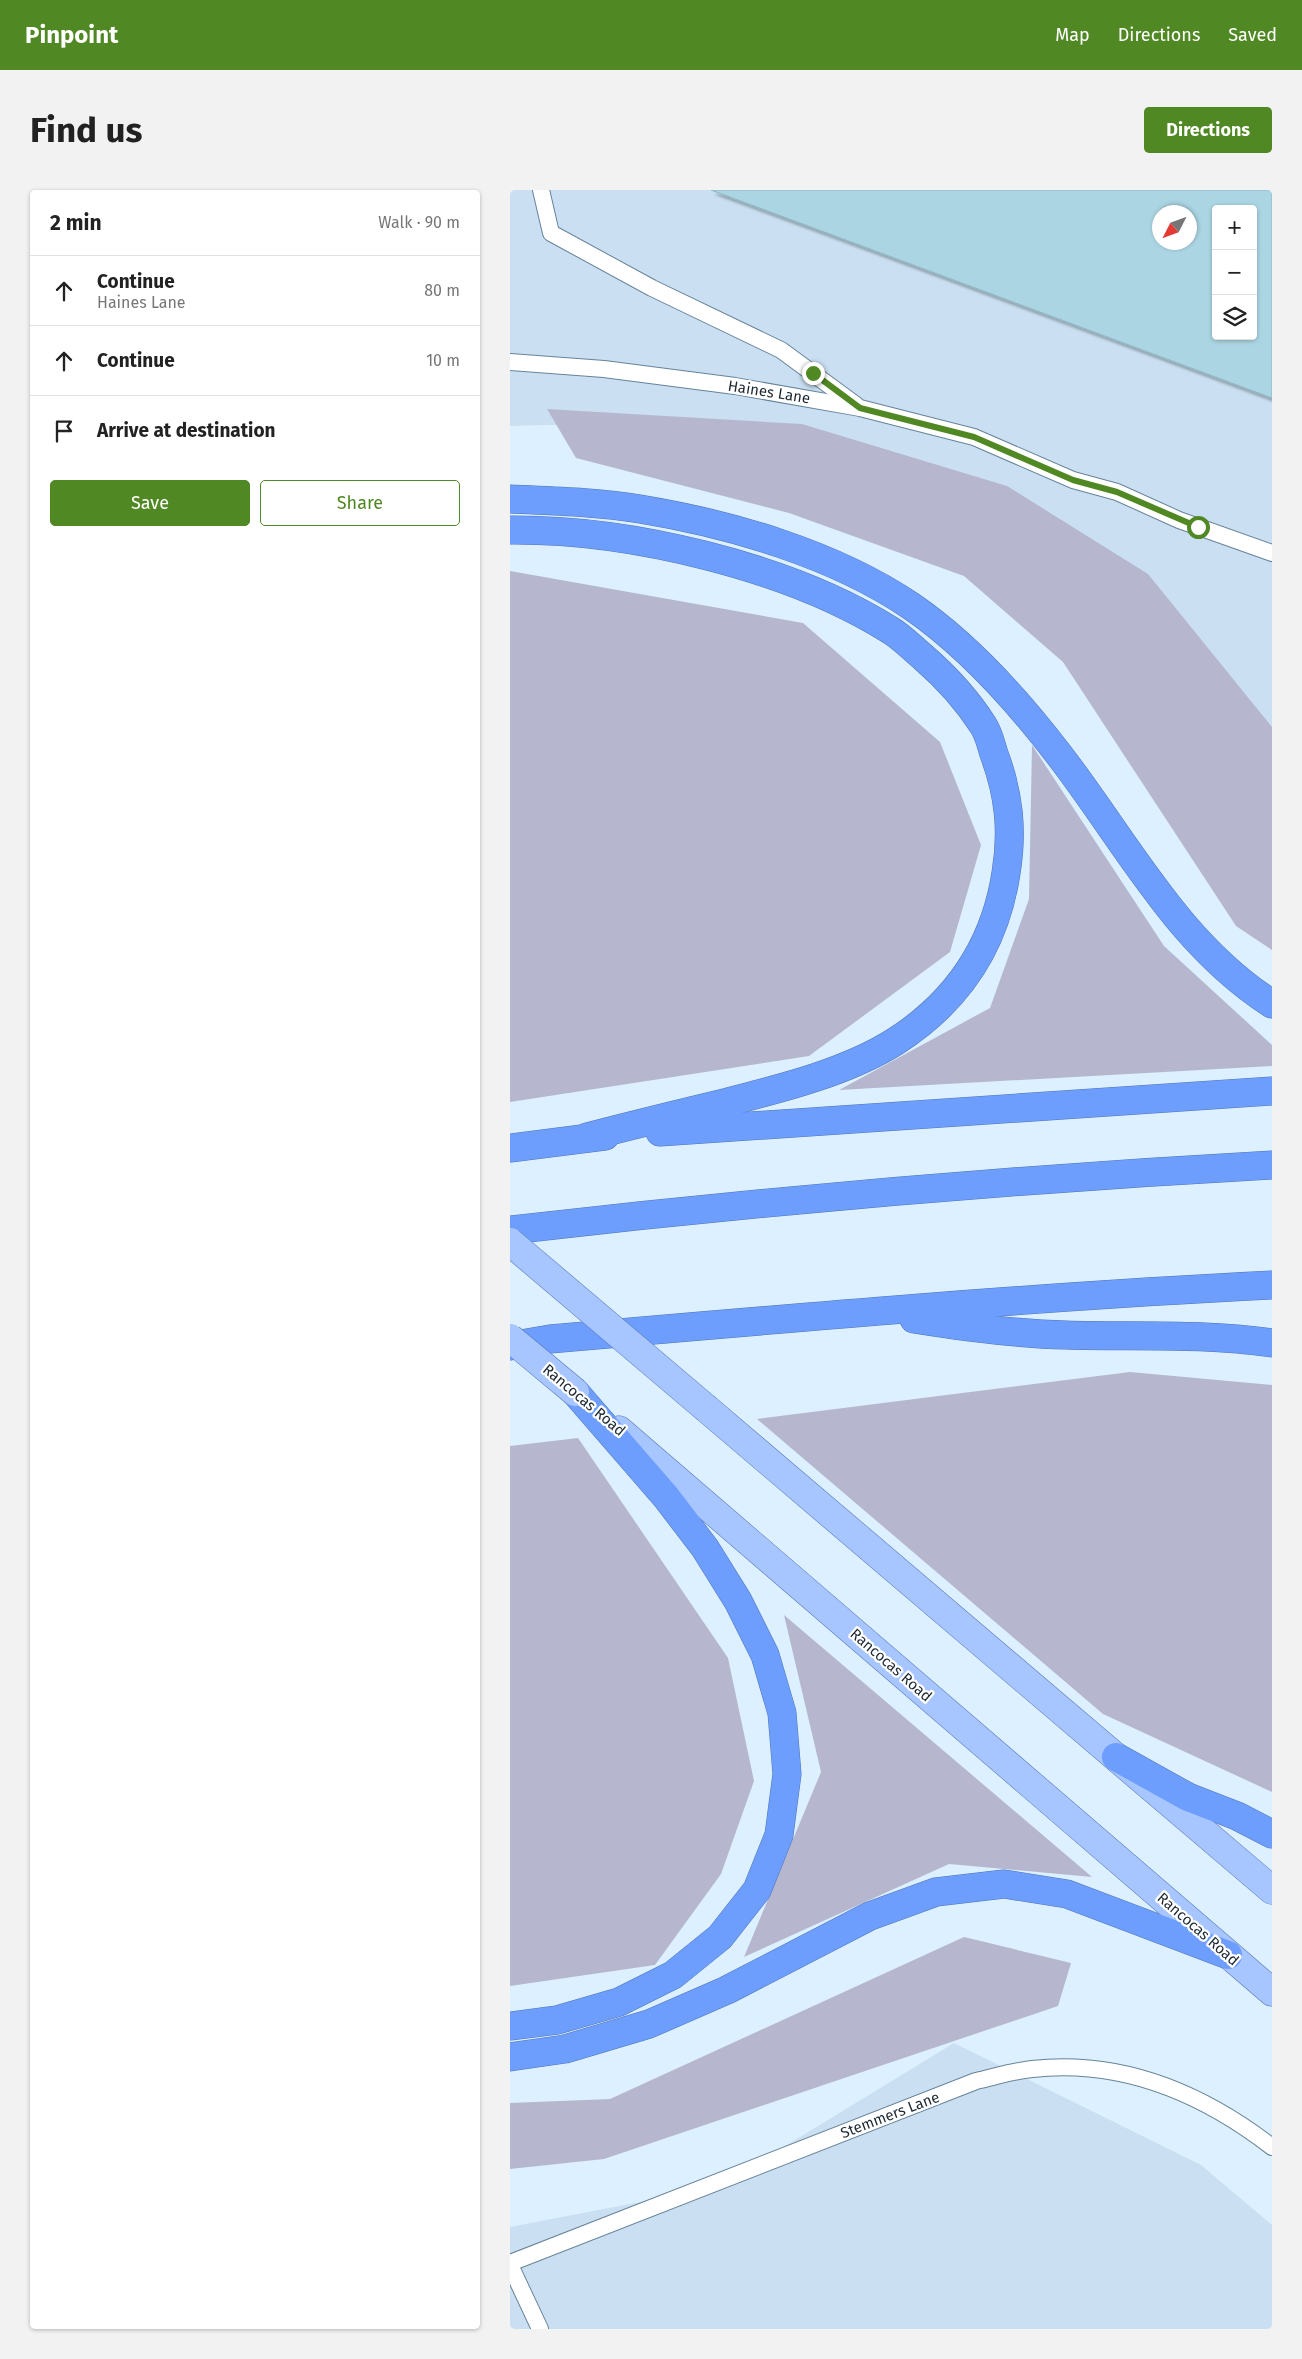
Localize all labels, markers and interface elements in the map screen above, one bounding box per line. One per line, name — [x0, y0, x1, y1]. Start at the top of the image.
text: Pinpoint — [25, 21, 118, 49]
text: Map — [1055, 24, 1090, 46]
text: Directions — [1118, 24, 1200, 46]
text: Saved — [1228, 24, 1277, 46]
button: Directions — [1144, 107, 1272, 153]
text: Find us — [30, 109, 142, 151]
north arrow — [1152, 205, 1197, 250]
map controls — [1212, 205, 1257, 340]
button: + — [1212, 205, 1257, 250]
text: 2 min — [50, 210, 102, 236]
text: Walk · 90 m — [378, 213, 460, 232]
button: − — [1212, 250, 1257, 295]
text: Continue — [97, 270, 175, 293]
icon: ahead — [50, 277, 78, 305]
text: 80 m — [424, 281, 460, 300]
text: Haines Lane — [97, 293, 186, 312]
button: layers — [1212, 295, 1257, 340]
icon: ahead — [50, 347, 78, 375]
text: Continue — [97, 349, 175, 372]
text: 10 m — [426, 351, 460, 370]
route end — [802, 362, 825, 385]
street label: Haines Lane — [727, 377, 811, 407]
icon: arrive — [50, 417, 78, 445]
text: Arrive at destination — [97, 419, 276, 442]
button: Save — [50, 480, 250, 526]
button: Share — [260, 480, 460, 526]
route start — [1187, 516, 1210, 539]
street label: Rancocas Road — [539, 1360, 629, 1440]
street label: Rancocas Road — [847, 1625, 935, 1705]
street label: Rancocas Road — [1154, 1889, 1242, 1969]
street label: Stemmers Lane — [838, 2088, 942, 2142]

